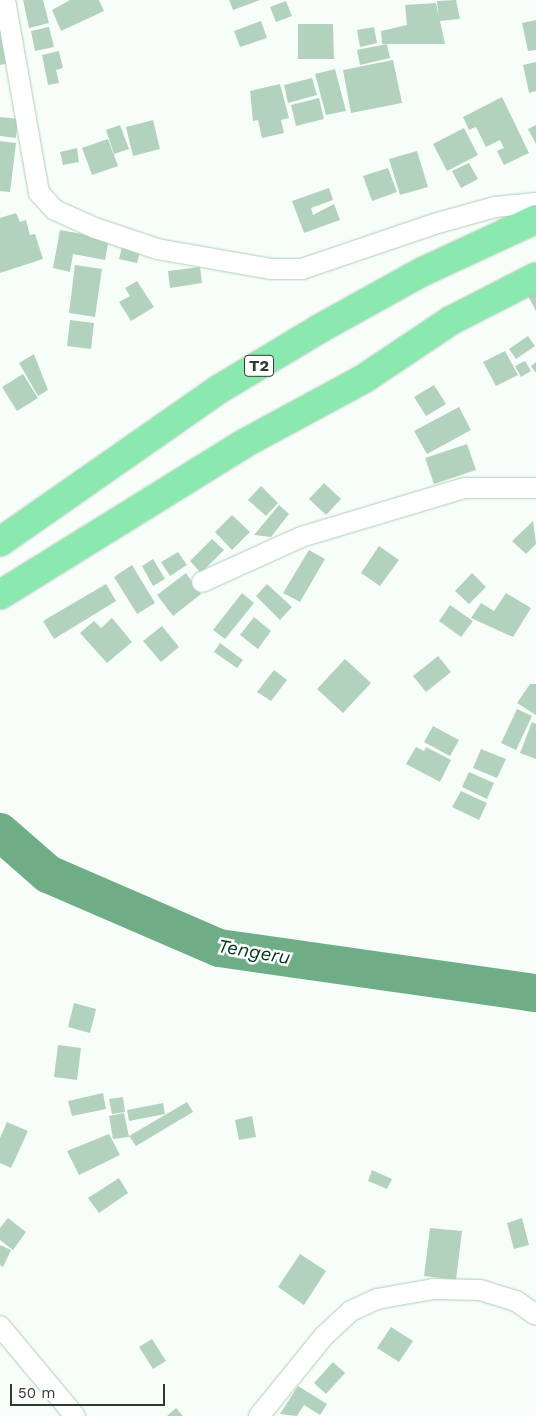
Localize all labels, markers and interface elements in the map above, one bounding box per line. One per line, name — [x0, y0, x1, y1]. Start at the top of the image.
road number: T2 — [244, 352, 274, 380]
water label: Tengeru — [216, 934, 292, 970]
scale bar — [12, 1374, 168, 1406]
text: 50 m — [18, 1384, 55, 1402]

